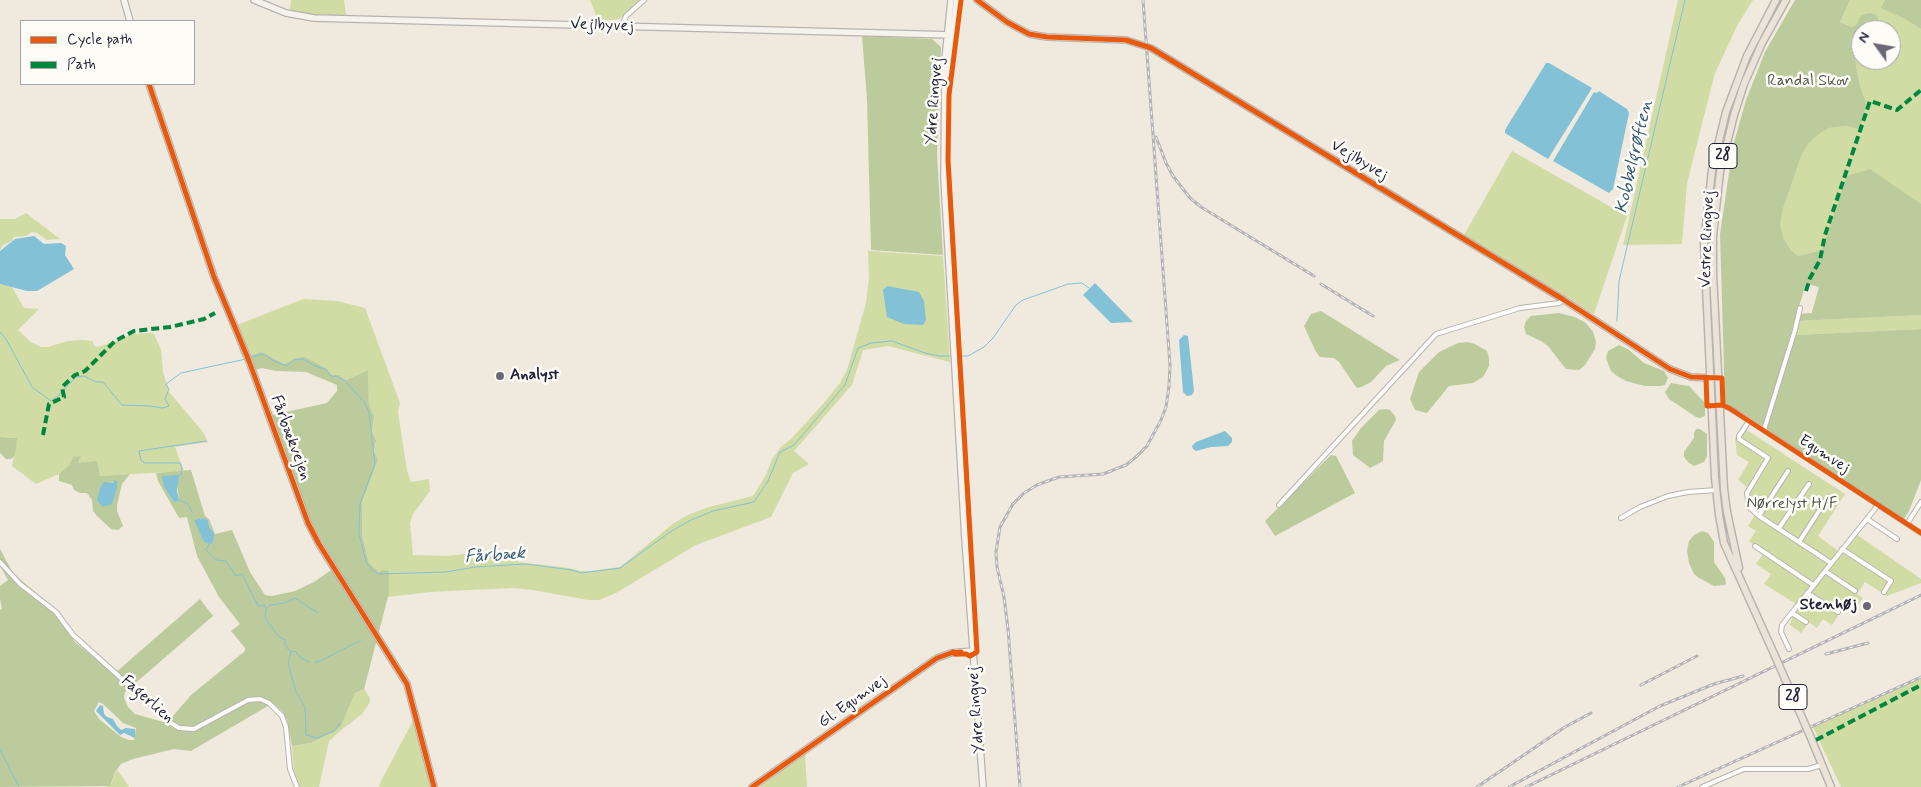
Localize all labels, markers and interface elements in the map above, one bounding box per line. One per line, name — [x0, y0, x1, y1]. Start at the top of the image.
street label: Vejlbyvej — [570, 15, 634, 37]
legend — [20, 20, 195, 85]
north arrow — [1851, 20, 1901, 70]
text: N — [1854, 29, 1874, 46]
text: Cycle path — [67, 30, 132, 50]
text: Path — [67, 55, 96, 75]
street label: Ydre Ringvej — [922, 57, 948, 145]
park label: Randal Skov — [1767, 72, 1849, 92]
water label: Kobbelgrøften — [1611, 98, 1659, 216]
street label: Vejlbyvej — [1327, 136, 1391, 186]
road number: 28 — [1709, 144, 1737, 168]
street label: Vestre Ringvej — [1697, 190, 1719, 288]
place label: Analyst — [510, 366, 559, 386]
marker: Analyst — [494, 370, 506, 382]
street label: Fårbækvejen — [266, 393, 314, 483]
street label: Egumvej — [1795, 431, 1853, 479]
park label: Nørrelyst H/F — [1747, 495, 1837, 515]
water label: Fårbæk — [464, 543, 526, 569]
place label: Stenhøj — [1800, 596, 1857, 616]
marker: Stenhøj — [1861, 600, 1873, 612]
street label: Ydre Ringvej — [964, 666, 990, 754]
street label: Gl. Egumvej — [815, 671, 891, 733]
street label: Fagerlien — [117, 672, 177, 728]
road number: 28 — [1779, 684, 1807, 710]

